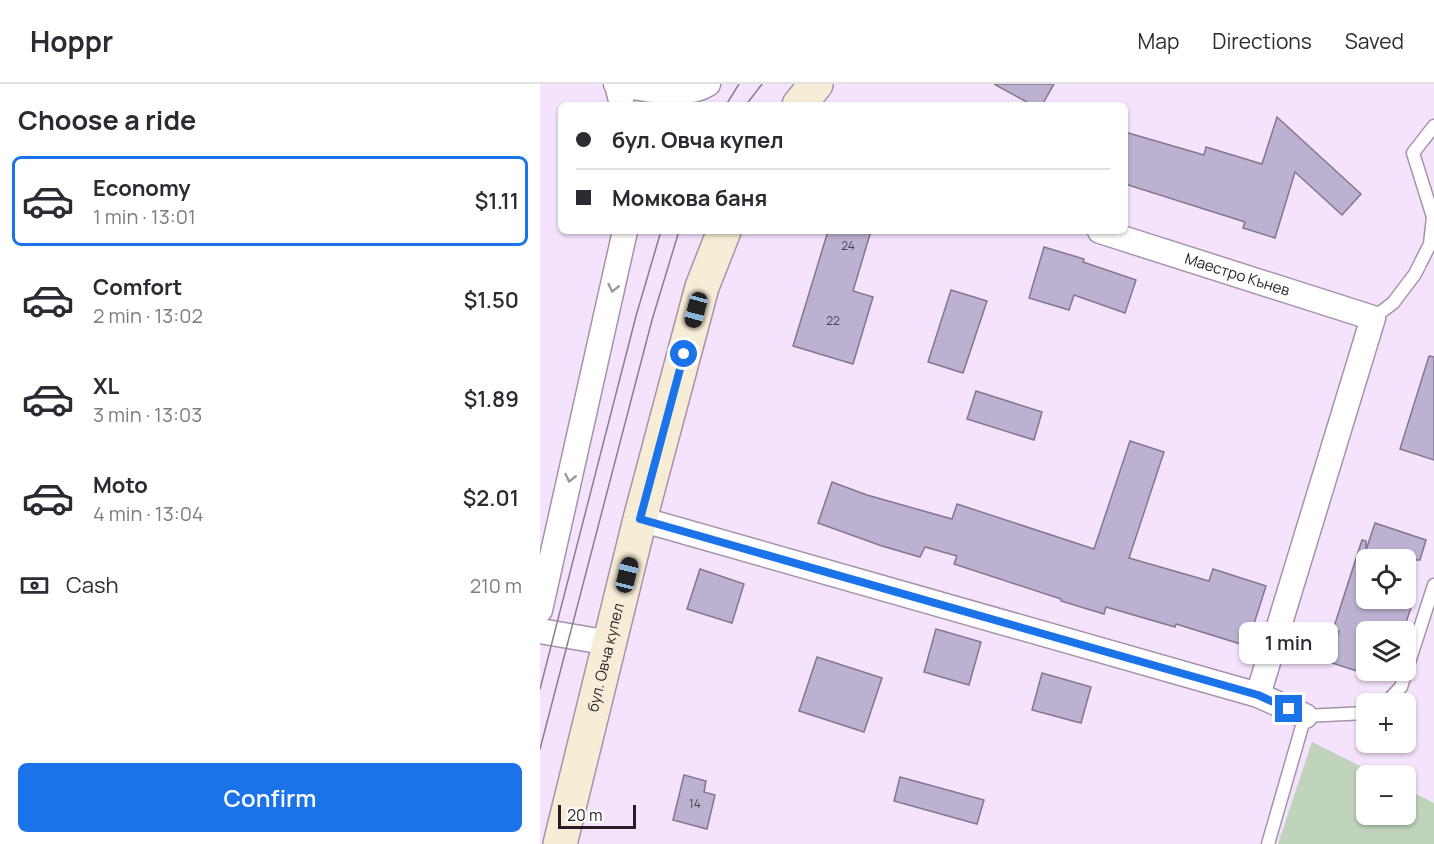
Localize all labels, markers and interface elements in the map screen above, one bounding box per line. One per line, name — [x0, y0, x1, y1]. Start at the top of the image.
text: Hoppr — [30, 22, 113, 60]
text: Map — [1138, 27, 1179, 55]
text: Directions — [1212, 27, 1312, 55]
text: Saved — [1345, 27, 1404, 55]
text: Choose a ride — [18, 101, 196, 138]
text: бул. Овча купел — [612, 125, 784, 155]
text: Economy — [93, 173, 191, 203]
icon: car — [21, 174, 75, 228]
text: Момкова баня — [612, 183, 767, 213]
text: $1.11 — [475, 186, 519, 216]
text: 1 min · 13:01 — [93, 203, 196, 230]
house number: 24 — [841, 237, 855, 254]
street label: Маестро Кънев — [1182, 248, 1292, 301]
text: Comfort — [93, 272, 182, 302]
icon: car — [21, 273, 75, 327]
one-way arrow — [607, 283, 620, 293]
text: $1.50 — [464, 285, 519, 315]
car — [683, 290, 709, 330]
text: 2 min · 13:02 — [93, 302, 203, 329]
house number: 22 — [826, 312, 840, 329]
route start — [670, 340, 697, 367]
text: XL — [93, 371, 119, 401]
icon: car — [21, 372, 75, 426]
text: $1.89 — [464, 384, 519, 414]
text: 3 min · 13:03 — [93, 401, 202, 428]
text: Moto — [93, 470, 148, 500]
icon: car — [21, 471, 75, 525]
one-way arrow — [564, 473, 577, 483]
text: $2.01 — [463, 483, 519, 513]
text: 4 min · 13:04 — [93, 500, 204, 527]
map controls — [1356, 549, 1416, 825]
button: locate — [1356, 549, 1416, 609]
car — [614, 555, 640, 595]
icon: cash — [18, 569, 51, 602]
text: Cash — [66, 570, 119, 600]
text: 210 m — [470, 572, 522, 599]
street label: бул. Овча купел — [582, 601, 629, 714]
button: layers — [1356, 621, 1416, 681]
callout: 1 min — [1240, 622, 1338, 664]
text: 1 min — [1265, 629, 1312, 656]
button: + — [1356, 693, 1416, 753]
route end — [1275, 695, 1302, 722]
button: Confirm — [18, 763, 522, 832]
button: − — [1356, 765, 1416, 825]
house number: 14 — [689, 795, 701, 812]
scale bar — [558, 802, 636, 830]
text: 20 m — [567, 804, 603, 826]

